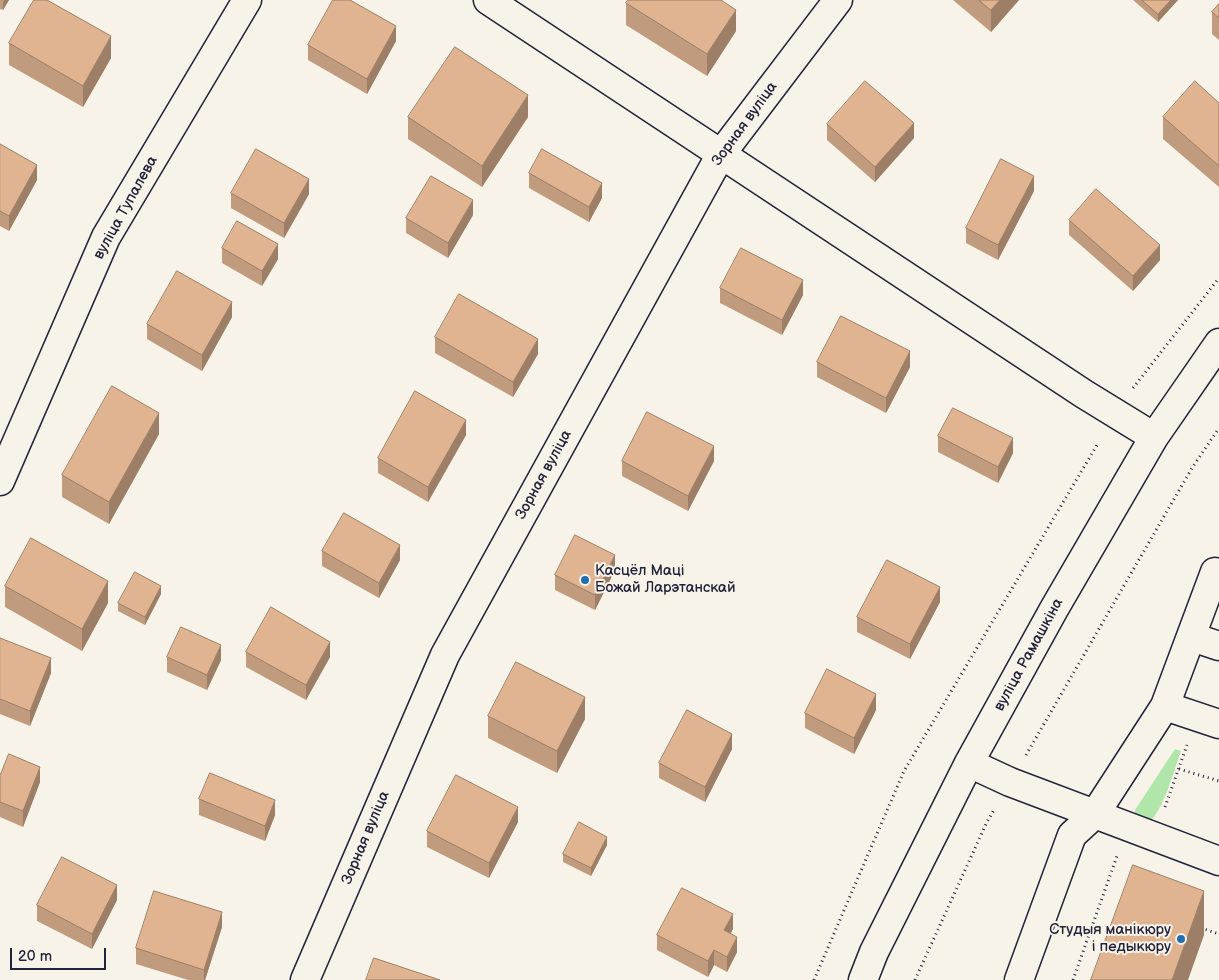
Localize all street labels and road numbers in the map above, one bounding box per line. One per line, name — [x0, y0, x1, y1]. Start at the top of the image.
street label: Зорная вуліца — [708, 78, 782, 170]
street label: вуліца Тупалева — [90, 153, 162, 263]
street label: Зорная вуліца — [512, 427, 576, 523]
street label: вуліца Рамашкіна — [990, 595, 1068, 715]
street label: Зорная вуліца — [338, 789, 394, 887]

